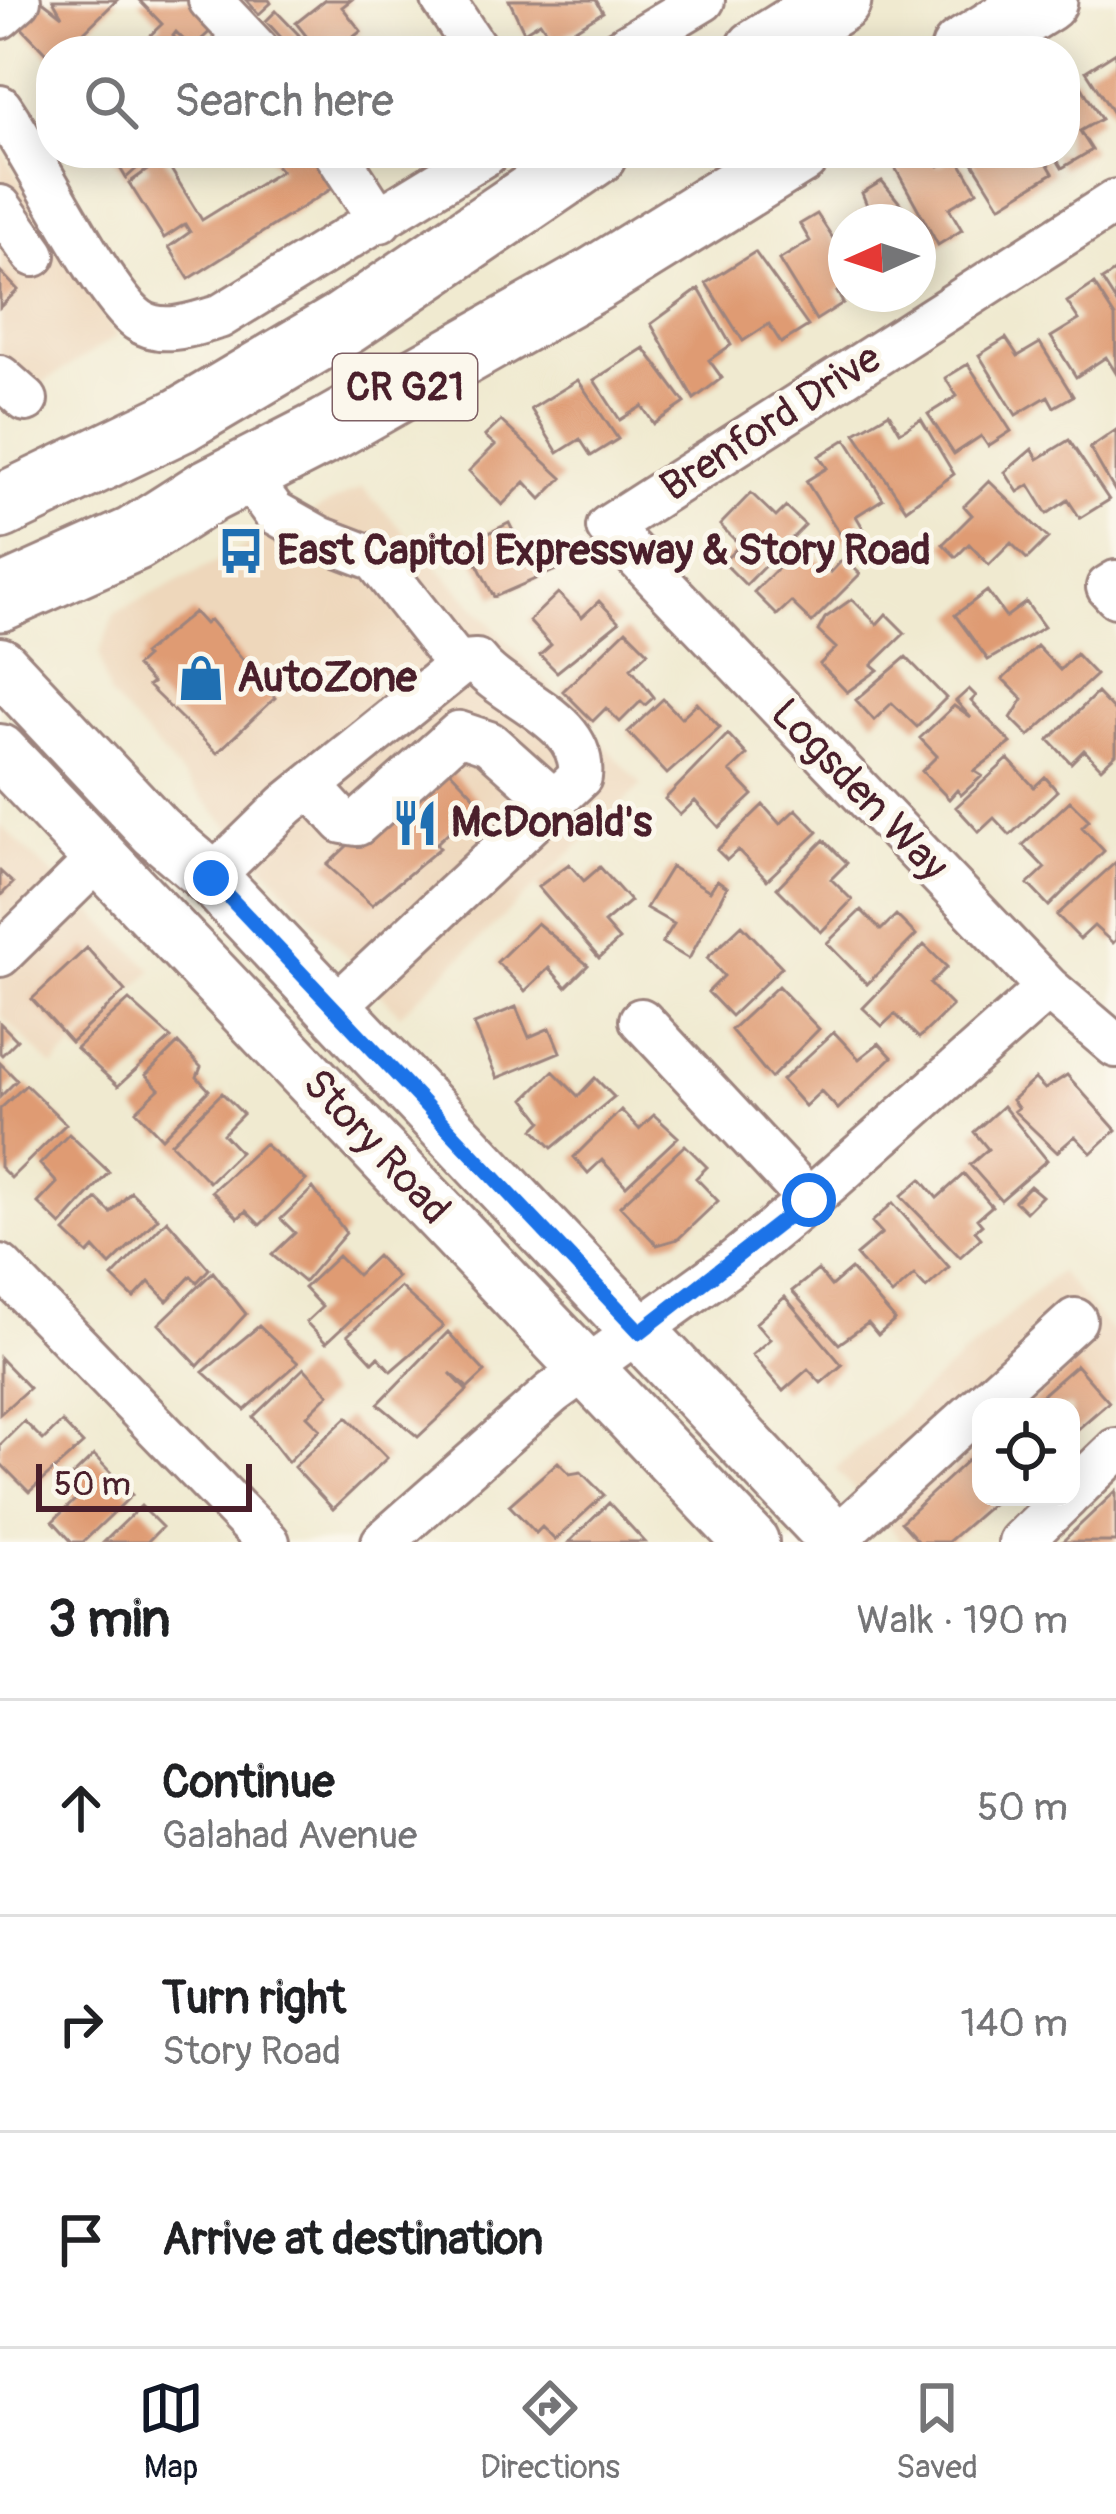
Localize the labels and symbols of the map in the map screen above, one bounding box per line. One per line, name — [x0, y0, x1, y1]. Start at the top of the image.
north arrow — [828, 204, 936, 312]
street label: Brenford Drive — [651, 332, 891, 513]
road number: CR G21 — [333, 354, 477, 420]
place label: East Capitol Expressway & Story Road — [277, 525, 931, 577]
bus stop icon: East Capitol Expressway & Story Road — [216, 526, 266, 576]
place label: AutoZone — [237, 652, 418, 704]
shop icon: AutoZone — [176, 653, 226, 703]
street label: Logsden Way — [759, 688, 959, 892]
place label: McDonald's — [451, 797, 652, 849]
restaurant icon: McDonald's — [390, 798, 440, 848]
route end — [184, 851, 238, 905]
street label: Story Road — [291, 1059, 461, 1235]
route start — [782, 1173, 836, 1227]
scale bar — [36, 1458, 252, 1511]

